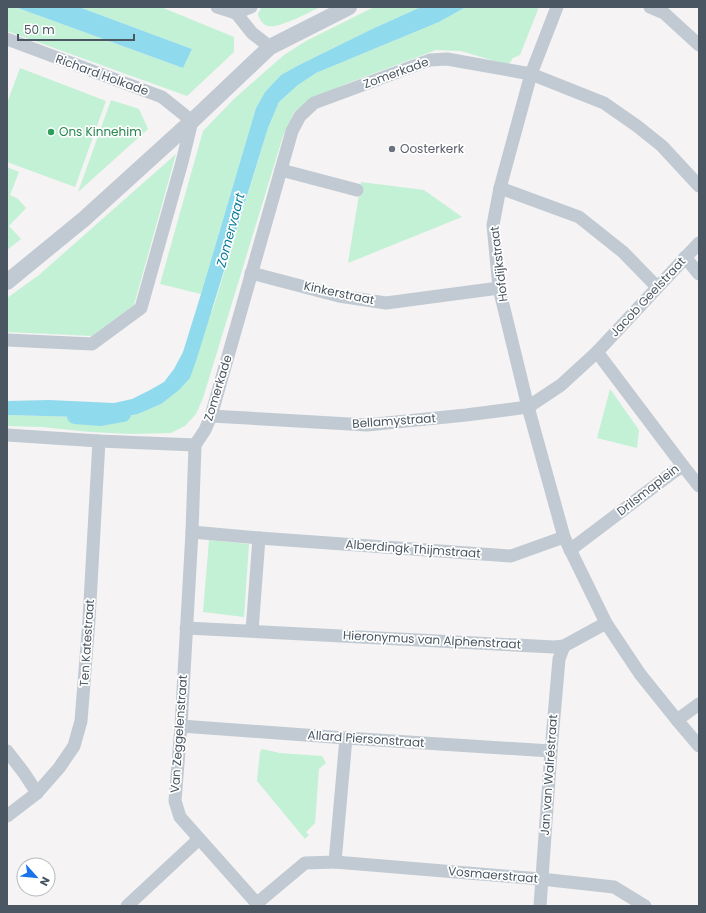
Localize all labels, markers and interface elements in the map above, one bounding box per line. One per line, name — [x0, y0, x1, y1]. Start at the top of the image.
scale bar — [18, 16, 134, 42]
text: 50 m — [24, 21, 55, 38]
street label: Richard Holkade — [53, 50, 151, 99]
street label: Zomerkade — [361, 53, 431, 92]
place label: Ons Kinnehim — [59, 123, 142, 140]
marker: Ons Kinnehim — [46, 127, 56, 137]
place label: Oosterkerk — [400, 140, 465, 157]
marker: Oosterkerk — [387, 144, 397, 154]
water label: Zomervaart — [211, 191, 250, 270]
street label: Hofdijkstraat — [485, 225, 512, 303]
street label: Jacob Geelstraat — [606, 253, 689, 340]
street label: Kinkerstraat — [302, 277, 376, 308]
street label: Zomerkade — [199, 353, 236, 423]
street label: Bellamystraat — [352, 409, 436, 432]
street label: Drilsmaplein — [613, 460, 682, 519]
street label: Alberdingk Thijmstraat — [345, 535, 481, 562]
street label: Ten Katestraat — [75, 599, 98, 687]
street label: Hieronymus van Alphenstraat — [343, 626, 521, 653]
street label: Van Zeggelenstraat — [166, 674, 191, 794]
street label: Jan van Walréstraat — [536, 714, 561, 836]
street label: Allard Piersonstraat — [307, 726, 425, 751]
north arrow — [16, 857, 56, 897]
street label: Vosmaerstraat — [447, 862, 539, 887]
text: N — [36, 874, 54, 889]

